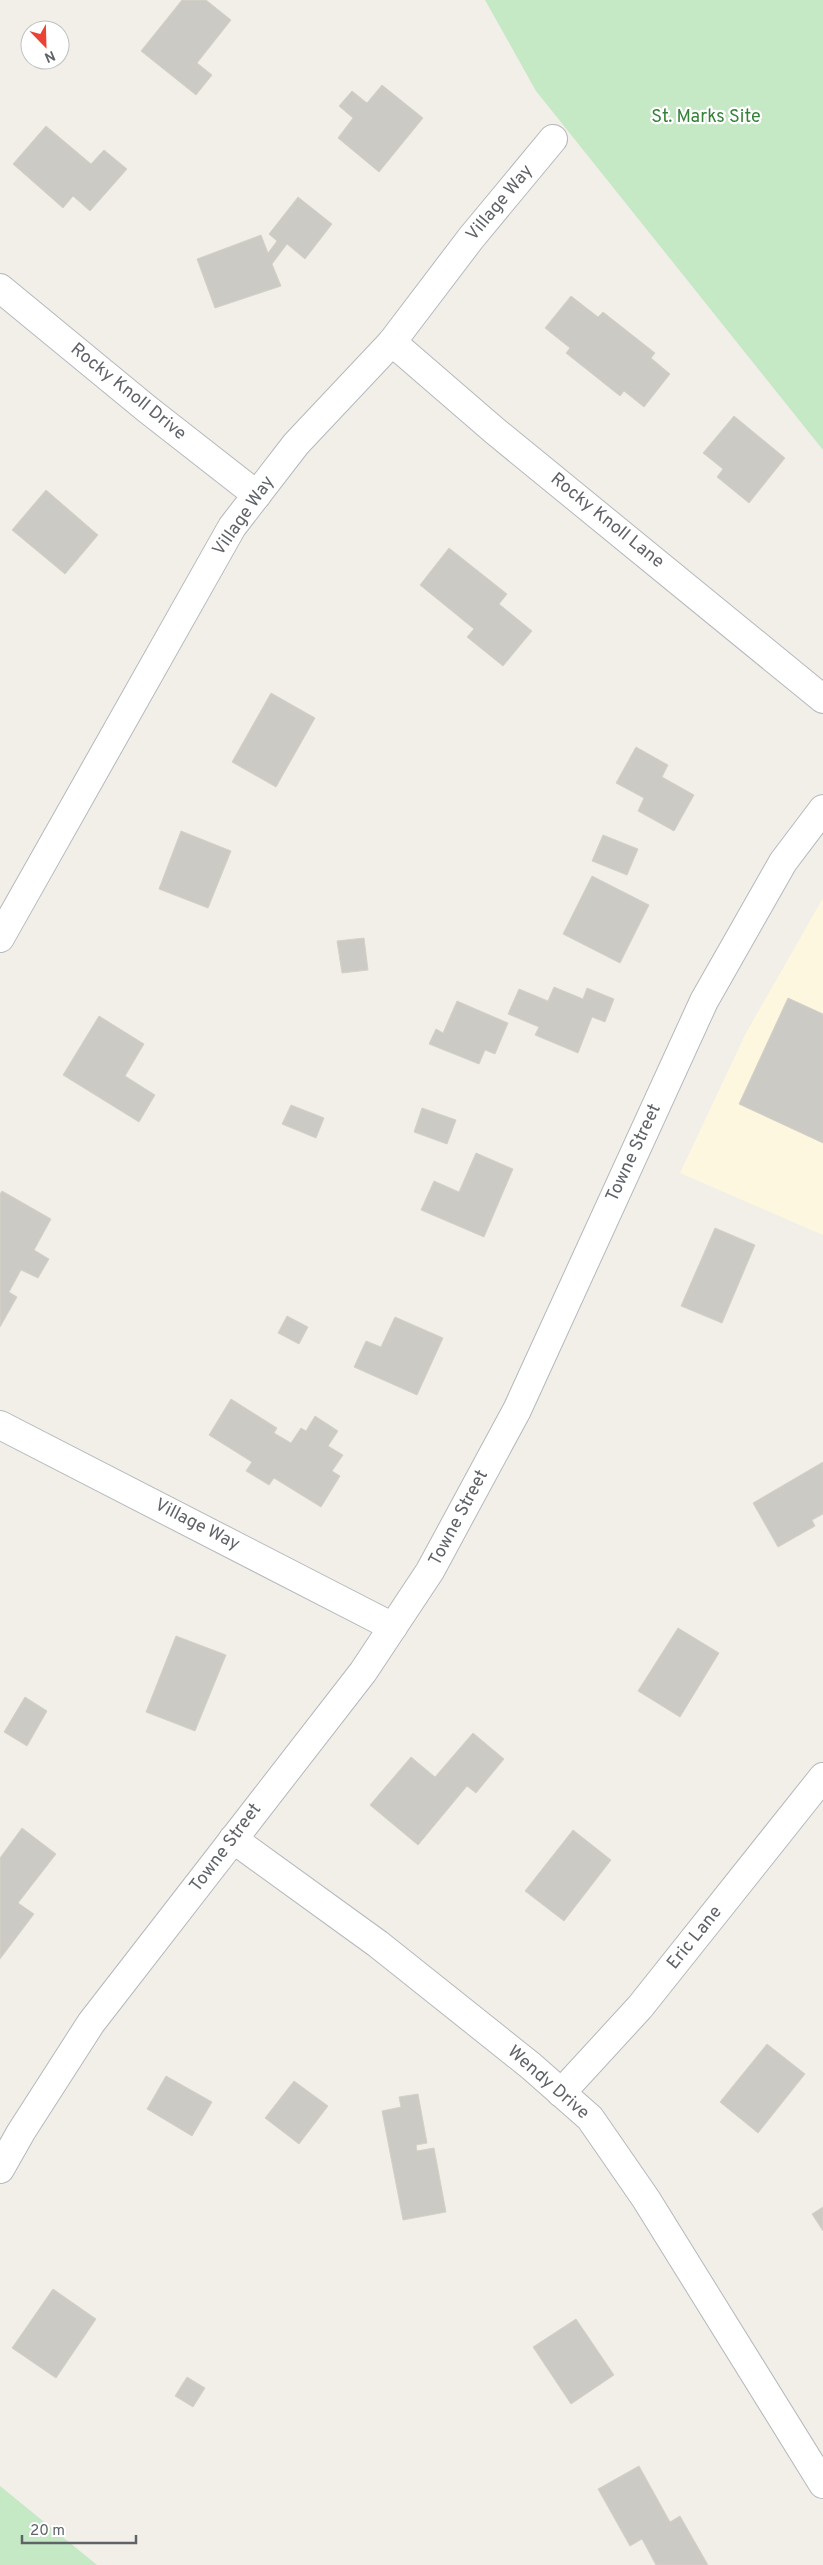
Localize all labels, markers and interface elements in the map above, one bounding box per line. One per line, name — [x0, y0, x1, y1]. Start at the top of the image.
north arrow — [20, 20, 70, 70]
text: N — [42, 46, 57, 65]
park label: St. Marks Site — [651, 106, 761, 129]
street label: Village Way — [461, 160, 539, 246]
street label: Rocky Knoll Drive — [65, 338, 191, 446]
street label: Rocky Knoll Lane — [545, 468, 669, 574]
street label: Village Way — [208, 471, 280, 561]
street label: Towne Street — [601, 1100, 667, 1206]
street label: Towne Street — [424, 1466, 494, 1570]
street label: Village Way — [150, 1494, 244, 1556]
street label: Towne Street — [185, 1799, 267, 1897]
street label: Eric Lane — [662, 1902, 728, 1974]
street label: Wendy Drive — [502, 2041, 594, 2125]
scale bar — [22, 2512, 136, 2544]
text: 20 m — [30, 2522, 65, 2541]

